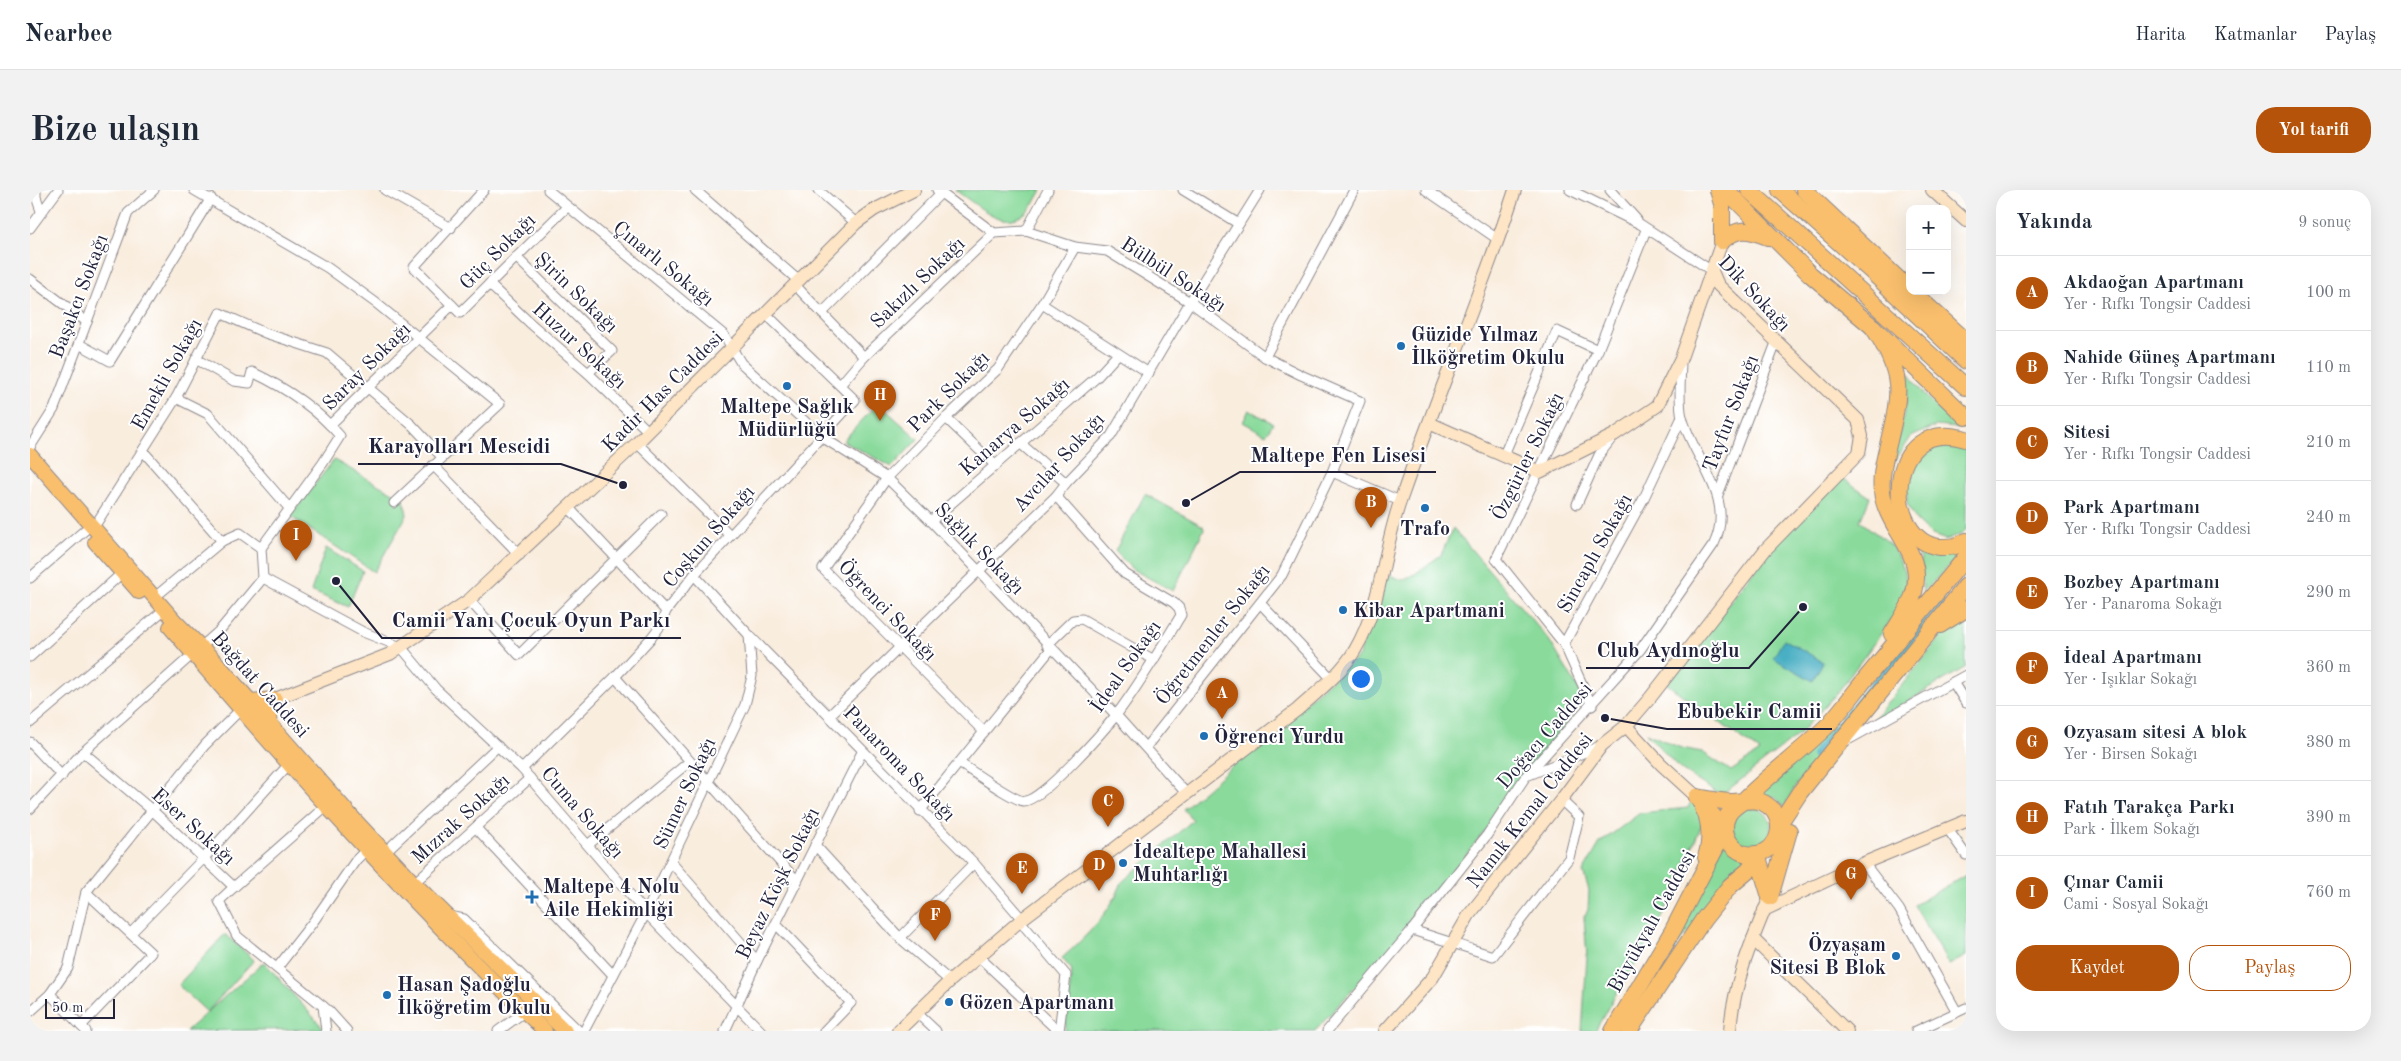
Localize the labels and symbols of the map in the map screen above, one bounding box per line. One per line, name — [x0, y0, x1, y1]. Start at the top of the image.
street label: Güç Sokağı — [457, 211, 540, 294]
street label: Çınarlı Sokağı — [609, 218, 717, 311]
street label: Başakcı Sokağı — [47, 232, 113, 362]
street label: Sakızlı Sokağı — [868, 234, 969, 333]
street label: Bülbül Sokağı — [1117, 234, 1229, 317]
street label: Şirin Sokağı — [530, 249, 621, 338]
street label: Dik Sokağı — [1714, 253, 1794, 336]
street label: Huzur Sokağı — [528, 299, 629, 394]
street label: Emekli Sokağı — [129, 316, 207, 434]
street label: Saray Sokağı — [320, 320, 415, 415]
place label: Güzide Yılmaz İlköğretim Okulu — [1411, 326, 1565, 369]
street label: Kadir Has Caddesi — [599, 328, 728, 457]
marker: Güzide Yılmaz İlköğretim Okulu — [1395, 340, 1407, 352]
street label: Park Sokağı — [905, 348, 994, 437]
street label: Tayfur Sokağı — [1700, 353, 1763, 475]
street label: Kanarya Sokağı — [957, 375, 1074, 480]
marker: Maltepe Sağlık Müdürlüğü — [781, 380, 793, 392]
pin: H — [864, 380, 896, 421]
street label: Özgürler Sokağı — [1486, 388, 1568, 524]
place label: Maltepe Sağlık Müdürlüğü — [720, 398, 854, 441]
street label: Avcılar Sokağı — [1010, 410, 1109, 517]
callout: Karayolları Mescidi — [358, 428, 561, 464]
callout: Maltepe Fen Lisesi — [1240, 436, 1436, 472]
text: Karayolları Mescidi — [368, 437, 550, 458]
text: Maltepe Fen Lisesi — [1250, 446, 1426, 467]
street label: Coşkun Sokağı — [660, 482, 759, 592]
pin: B — [1355, 487, 1387, 528]
street label: Sincaplı Sokağı — [1555, 491, 1637, 617]
street label: Sağlık Sokağı — [930, 500, 1027, 599]
marker: Trafo — [1419, 502, 1431, 514]
pin: I — [280, 520, 312, 561]
place label: Trafo — [1400, 520, 1450, 540]
street label: Öğrenci Sokağı — [834, 555, 942, 666]
street label: Öğretmenler Sokağı — [1150, 559, 1274, 709]
callout: Camii Yanı Çocuk Oyun Parkı — [382, 602, 681, 638]
place label: Kibar Apartmani — [1353, 602, 1505, 622]
marker: Kibar Apartmani — [1337, 604, 1349, 616]
text: Camii Yanı Çocuk Oyun Parkı — [392, 611, 670, 632]
street label: İdeal Sokağı — [1086, 616, 1166, 717]
street label: Bağdat Caddesi — [207, 629, 312, 742]
callout: Club Aydınoğlu — [1586, 632, 1749, 668]
text: Club Aydınoğlu — [1596, 641, 1740, 662]
your location — [1348, 666, 1374, 692]
pin: A — [1206, 678, 1238, 719]
street label: Doğacı Caddesi — [1494, 679, 1597, 793]
callout: Ebubekir Camii — [1667, 693, 1832, 729]
text: Ebubekir Camii — [1677, 702, 1821, 723]
street label: Panaroma Sokağı — [839, 703, 958, 826]
place label: Öğrenci Yurdu — [1214, 724, 1344, 748]
marker: Öğrenci Yurdu — [1198, 730, 1210, 742]
street label: Namık Kemal Caddesi — [1464, 730, 1597, 893]
street label: Sümer Sokağı — [651, 735, 720, 853]
street label: Cuma Sokağı — [536, 764, 627, 863]
street label: Mızrak Sokağı — [409, 771, 514, 868]
street label: Eser Sokağı — [147, 785, 238, 870]
pin: C — [1092, 786, 1124, 827]
street label: Beyaz Köşk Sokağı — [733, 805, 824, 963]
place label: İdealtepe Mahallesi Muhtarlığı — [1133, 839, 1307, 886]
street label: Büyükyalı Caddesi — [1605, 847, 1700, 997]
pin: D — [1083, 850, 1115, 891]
pin: E — [1006, 853, 1038, 894]
marker: İdealtepe Mahallesi Muhtarlığı — [1117, 857, 1129, 869]
pin: G — [1835, 859, 1867, 900]
place label: Maltepe 4 Nolu Aile Hekimliği — [543, 878, 679, 921]
marker: Maltepe 4 Nolu Aile Hekimliği — [525, 890, 539, 904]
pin: F — [919, 900, 951, 941]
place label: Özyaşam Sitesi B Blok — [1769, 932, 1886, 979]
marker: Özyaşam Sitesi B Blok — [1890, 950, 1902, 962]
place label: Hasan Şadoğlu İlköğretim Okulu — [397, 976, 551, 1019]
marker: Hasan Şadoğlu İlköğretim Okulu — [381, 989, 393, 1001]
place label: Gözen Apartmanı — [959, 994, 1114, 1014]
scale bar — [45, 996, 115, 1019]
marker: Gözen Apartmanı — [943, 996, 955, 1008]

